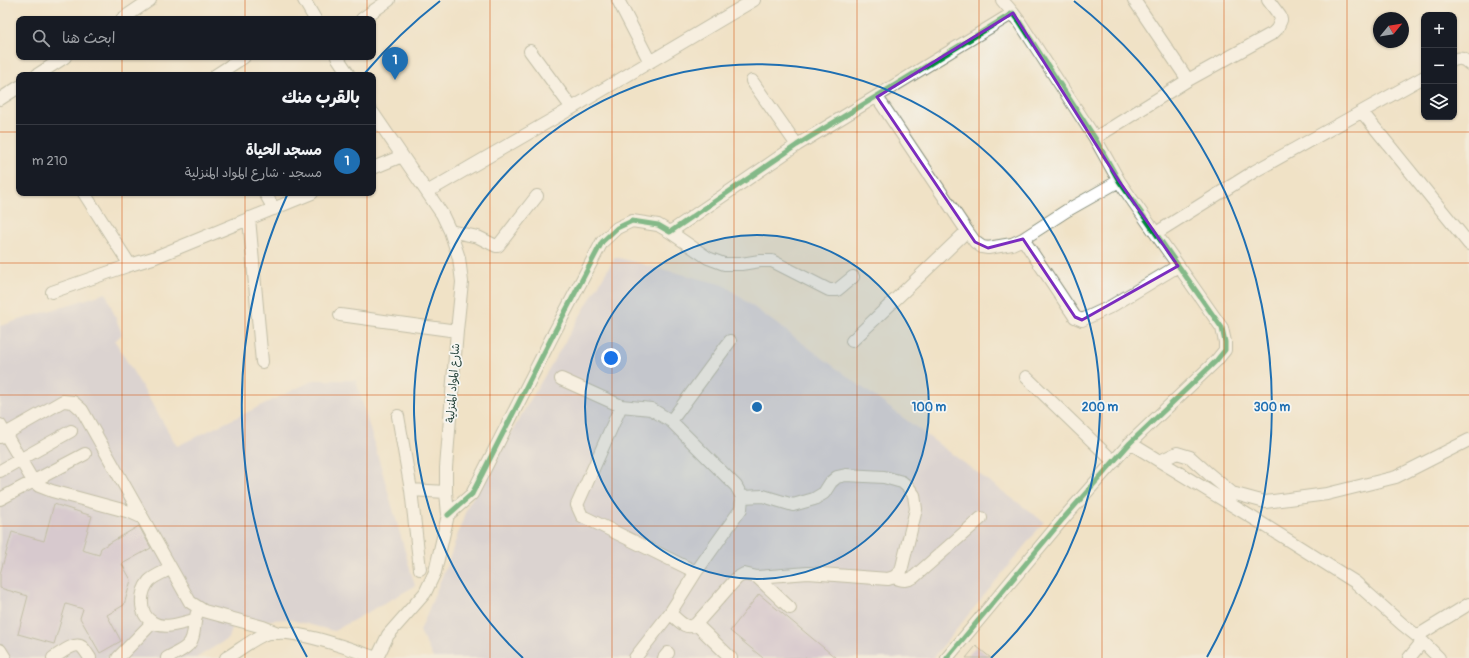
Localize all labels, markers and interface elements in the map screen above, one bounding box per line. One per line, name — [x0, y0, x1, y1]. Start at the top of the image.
north arrow — [1373, 12, 1409, 48]
map controls — [1421, 12, 1457, 120]
button: + — [1421, 12, 1457, 48]
search box — [16, 16, 376, 60]
icon: search — [30, 27, 52, 49]
text: ابحث هنا — [62, 29, 115, 48]
pin: 1 — [382, 47, 408, 80]
button: − — [1421, 48, 1457, 84]
button: layers — [1421, 84, 1457, 120]
text: بالقرب منك — [282, 87, 360, 108]
text: مسجد الحياة — [246, 141, 322, 160]
text: 210 m — [32, 153, 68, 169]
text: 1 — [344, 153, 350, 169]
text: مسجد · شارع المواد المنزلية — [185, 165, 322, 181]
street label: شارع المواد المنزلية — [444, 343, 464, 423]
your location — [601, 348, 621, 368]
centre of rings — [750, 400, 764, 414]
text: 100 m — [912, 400, 947, 415]
text: 200 m — [1082, 400, 1119, 415]
text: 300 m — [1254, 400, 1291, 415]

